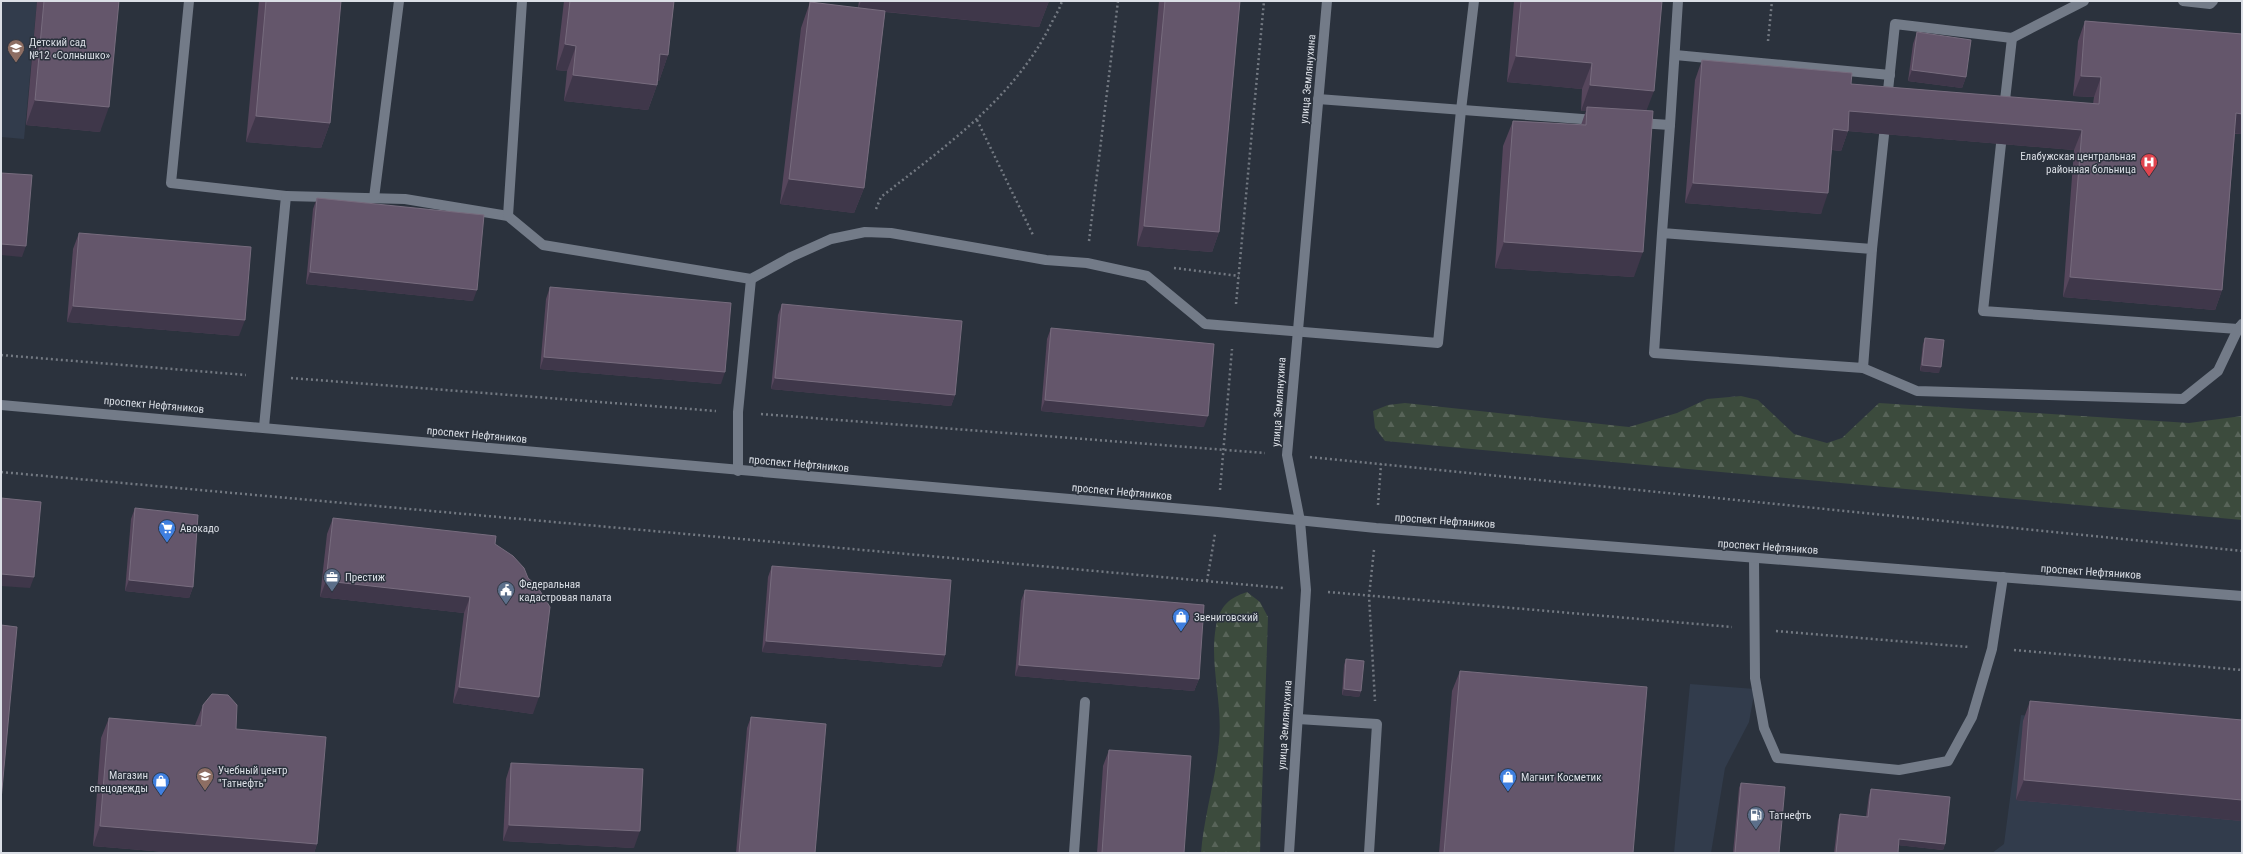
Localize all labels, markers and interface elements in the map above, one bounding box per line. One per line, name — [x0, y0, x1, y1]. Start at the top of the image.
street label: улица Землянухина — [1298, 34, 1318, 124]
place label: Детский сад №12 «Солнышко» — [29, 36, 111, 62]
school or university icon: Детский сад №12 «Солнышко» — [6, 38, 26, 63]
place label: Елабужская центральная районная больница — [2020, 150, 2136, 176]
hospital icon: Елабужская центральная районная больница — [2139, 152, 2159, 177]
street label: улица Землянухина — [1269, 357, 1289, 447]
street label: проспект Нефтяников — [103, 394, 205, 416]
street label: проспект Нефтяников — [426, 424, 528, 446]
street label: проспект Нефтяников — [748, 453, 850, 475]
street label: проспект Нефтяников — [1071, 481, 1173, 503]
street label: проспект Нефтяников — [1394, 511, 1496, 531]
supermarket icon: Авокадо — [157, 518, 177, 543]
place label: Авокадо — [180, 522, 220, 535]
street label: проспект Нефтяников — [1717, 537, 1819, 557]
street label: проспект Нефтяников — [2040, 562, 2142, 582]
office icon: Престиж — [322, 567, 342, 592]
place label: Престиж — [345, 571, 386, 584]
place label: Федеральная кадастровая палата — [519, 578, 612, 604]
public building icon: Федеральная кадастровая палата — [496, 580, 516, 605]
shop icon: Звениговский — [1171, 607, 1191, 632]
place label: Звениговский — [1194, 611, 1258, 624]
street label: улица Землянухина — [1275, 680, 1295, 770]
place label: Учебный центр "Татнефть" — [218, 764, 287, 790]
school or university icon: Учебный центр "Татнефть" — [195, 766, 215, 791]
shop icon: Магнит Косметик — [1498, 767, 1518, 792]
place label: Магазин спецодежды — [90, 769, 148, 795]
shop icon: Магазин спецодежды — [151, 771, 171, 796]
place label: Магнит Косметик — [1521, 771, 1602, 784]
fuel station icon: Татнефть — [1746, 805, 1766, 830]
place label: Татнефть — [1769, 809, 1811, 822]

